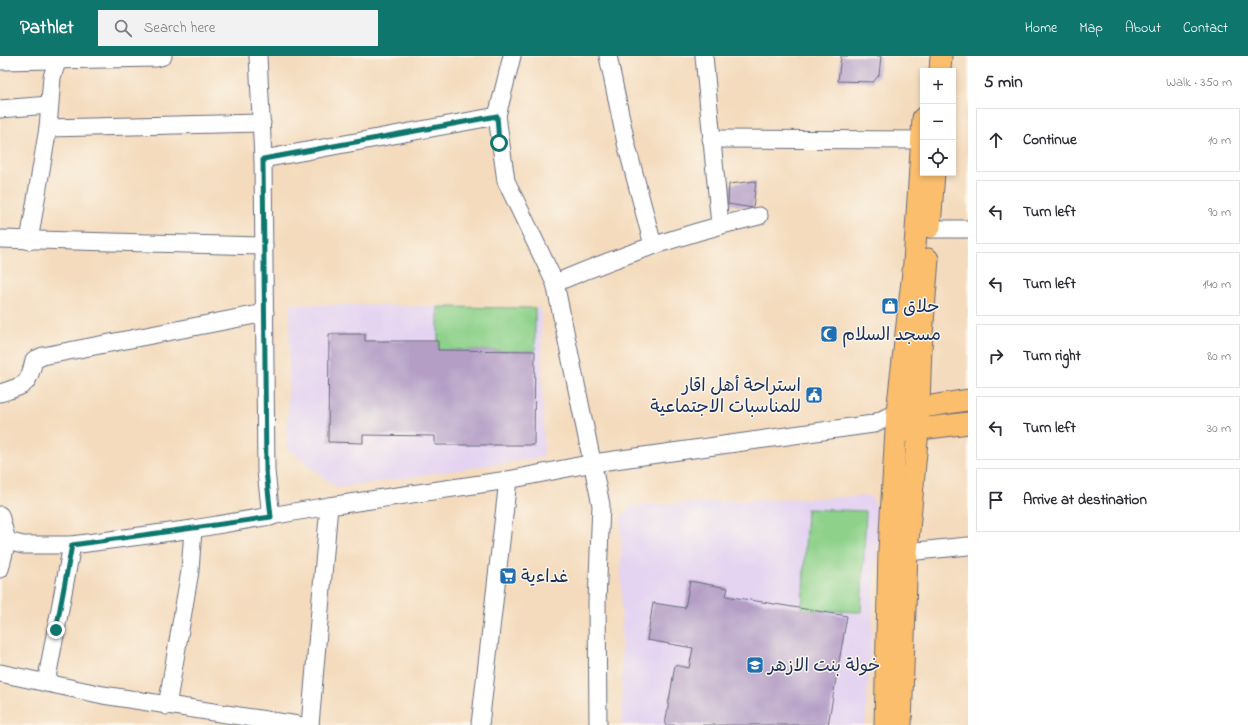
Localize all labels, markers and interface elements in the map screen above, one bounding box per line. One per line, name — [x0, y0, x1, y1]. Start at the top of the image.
search box — [98, 10, 378, 46]
text: Pathlet — [20, 15, 74, 42]
icon: search — [112, 17, 134, 39]
text: Search here — [144, 17, 215, 39]
text: Home — [1025, 18, 1057, 39]
text: Map — [1079, 18, 1103, 39]
text: About — [1125, 18, 1161, 39]
text: Contact — [1183, 18, 1228, 39]
map controls — [920, 68, 956, 176]
button: + — [920, 68, 956, 104]
text: 5 min — [984, 70, 1023, 95]
text: Walk · 350 m — [1166, 73, 1232, 92]
button: − — [920, 104, 956, 140]
icon: ahead — [985, 129, 1007, 151]
text: Continue — [1023, 129, 1077, 151]
text: 10 m — [1208, 131, 1231, 150]
route start — [490, 134, 508, 152]
button: locate — [920, 140, 956, 176]
icon: left — [985, 201, 1007, 223]
text: Turn left — [1023, 201, 1076, 223]
text: 90 m — [1208, 203, 1231, 222]
icon: left — [985, 273, 1007, 295]
text: Turn left — [1023, 273, 1076, 295]
text: 140 m — [1203, 275, 1231, 294]
place label: حلاق — [903, 295, 939, 321]
shop icon: حلاق — [880, 296, 900, 316]
place label: مسجد السلام — [842, 323, 941, 349]
mosque icon: مسجد السلام — [819, 324, 839, 344]
icon: right — [985, 345, 1007, 367]
text: Turn right — [1023, 345, 1081, 367]
text: 80 m — [1207, 347, 1231, 366]
place label: استراحة أهل اقار للمناسبات الاجتماعية — [650, 374, 801, 421]
public building icon: استراحة أهل اقار للمناسبات الاجتماعية — [804, 385, 824, 405]
icon: left — [985, 417, 1007, 439]
text: Turn left — [1023, 417, 1076, 439]
text: 30 m — [1207, 419, 1231, 438]
icon: arrive — [985, 489, 1007, 511]
text: Arrive at destination — [1023, 489, 1147, 511]
place label: غداءية — [521, 565, 569, 591]
supermarket icon: غداءية — [498, 566, 518, 586]
route end — [47, 621, 65, 639]
place label: خولة بنت الازهر — [766, 654, 880, 680]
school or university icon: خولة بنت الازهر — [745, 655, 765, 675]

